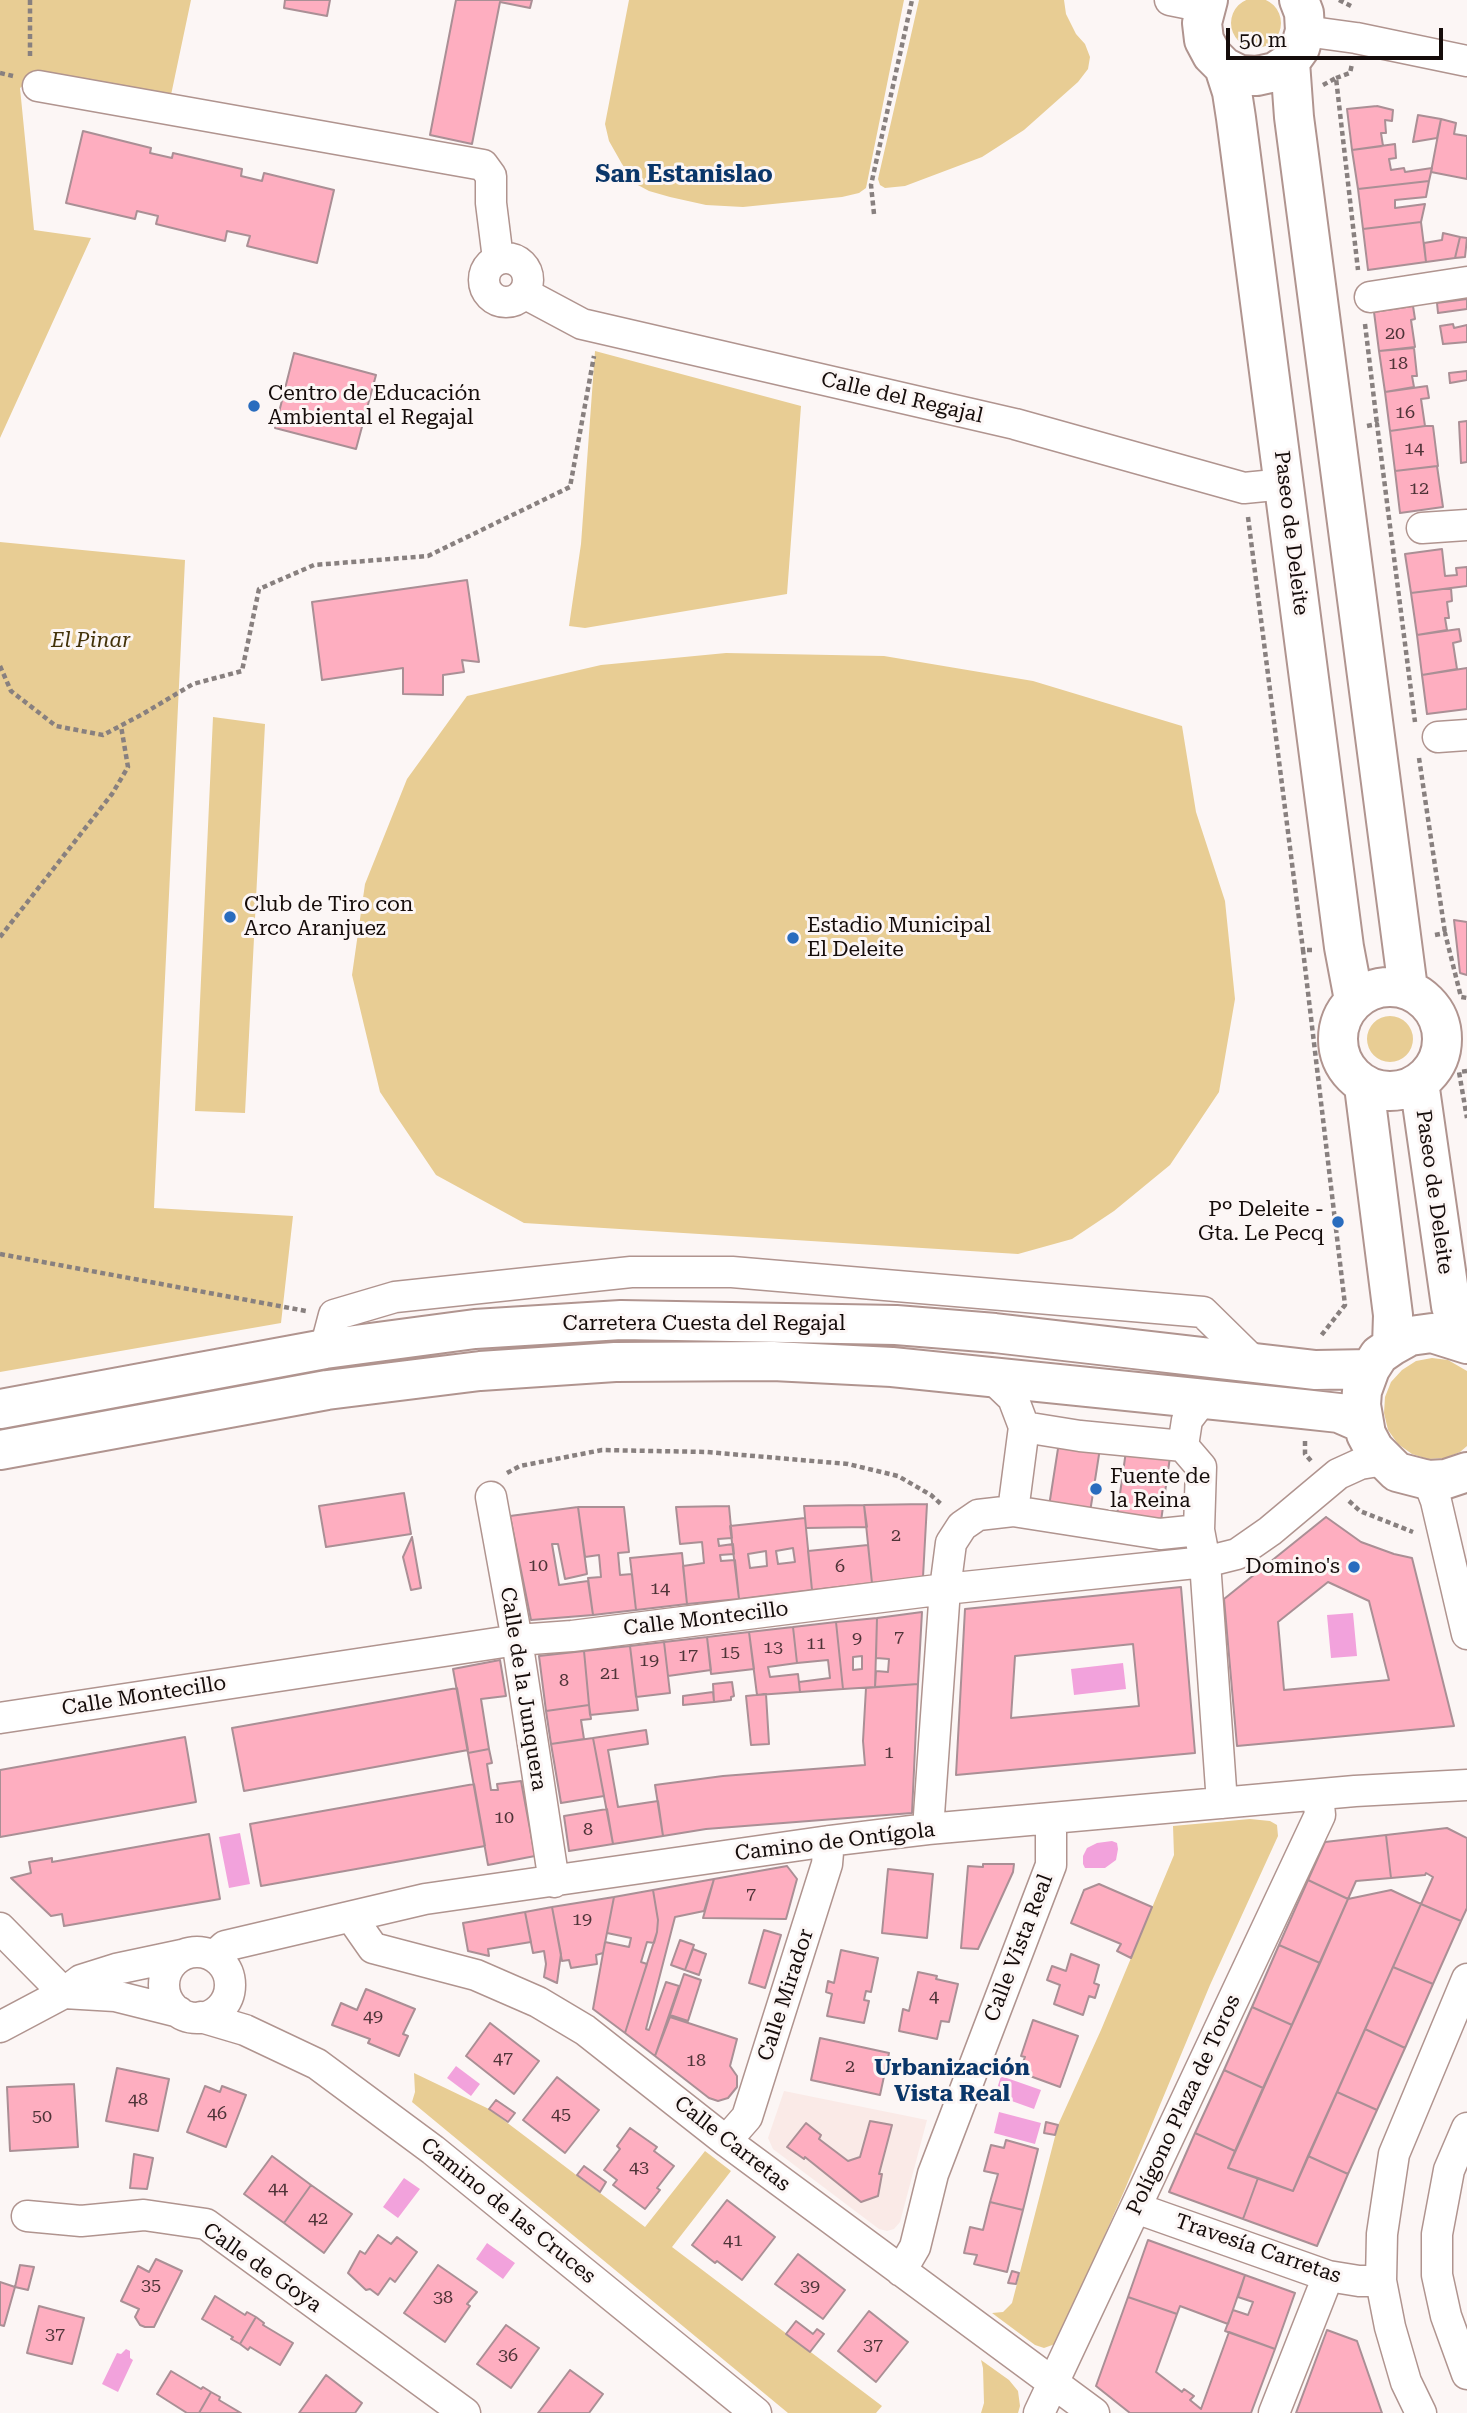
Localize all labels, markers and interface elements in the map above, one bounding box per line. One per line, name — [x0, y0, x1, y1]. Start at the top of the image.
scale bar — [1229, 14, 1446, 58]
text: 50 m — [1239, 28, 1287, 52]
district label: San Estanislao — [595, 161, 773, 189]
house number: 20 — [1385, 323, 1405, 345]
house number: 18 — [1388, 353, 1408, 375]
street label: Calle del Regajal — [819, 367, 985, 429]
place label: Centro de Educación Ambiental el Regajal — [268, 381, 481, 431]
marker: Centro de Educación Ambiental el Regajal — [246, 398, 262, 414]
house number: 16 — [1395, 402, 1415, 424]
house number: 14 — [1404, 438, 1424, 460]
street label: Paseo de Deleite — [1268, 449, 1314, 617]
house number: 12 — [1409, 478, 1429, 500]
park label: El Pinar — [51, 628, 131, 654]
place label: Club de Tiro con Arco Aranjuez — [244, 892, 413, 942]
marker: Club de Tiro con Arco Aranjuez — [222, 909, 238, 925]
place label: Estadio Municipal El Deleite — [807, 913, 991, 963]
marker: Estadio Municipal El Deleite — [785, 930, 801, 946]
street label: Paseo de Deleite — [1410, 1108, 1458, 1276]
place label: Pº Deleite - Gta. Le Pecq — [1198, 1197, 1324, 1247]
marker: Pº Deleite - Gta. Le Pecq — [1330, 1214, 1346, 1230]
street label: Carretera Cuesta del Regajal — [563, 1311, 845, 1337]
place label: Fuente de la Reina — [1110, 1464, 1210, 1514]
marker: Fuente de la Reina — [1088, 1481, 1104, 1497]
house number: 2 — [891, 1525, 901, 1547]
place label: Domino's — [1245, 1554, 1340, 1580]
house number: 10 — [528, 1555, 548, 1577]
house number: 6 — [835, 1556, 845, 1578]
marker: Domino's — [1346, 1559, 1362, 1575]
house number: 14 — [650, 1578, 670, 1600]
street label: Calle de la Junquera — [494, 1585, 552, 1793]
street label: Calle Montecillo — [622, 1596, 790, 1642]
house number: 7 — [894, 1627, 904, 1649]
house number: 9 — [852, 1628, 862, 1650]
house number: 11 — [806, 1633, 826, 1655]
house number: 13 — [763, 1637, 783, 1659]
house number: 15 — [720, 1642, 740, 1664]
house number: 17 — [678, 1645, 698, 1667]
house number: 19 — [639, 1650, 659, 1672]
house number: 21 — [600, 1663, 620, 1685]
house number: 8 — [559, 1670, 569, 1692]
street label: Calle Montecillo — [60, 1671, 228, 1721]
house number: 1 — [884, 1742, 894, 1764]
house number: 10 — [494, 1807, 514, 1829]
street label: Camino de Ontígola — [734, 1817, 936, 1867]
house number: 8 — [583, 1819, 593, 1841]
street label: Calle Vista Real — [979, 1871, 1059, 2025]
house number: 7 — [746, 1884, 756, 1906]
house number: 19 — [572, 1909, 592, 1931]
street label: Calle Mirador — [753, 1926, 819, 2064]
house number: 4 — [929, 1986, 939, 2008]
street label: Polígono Plaza de Toros — [1122, 1991, 1246, 2219]
house number: 49 — [363, 2006, 383, 2028]
house number: 47 — [493, 2048, 513, 2070]
house number: 18 — [686, 2050, 706, 2072]
district label: Urbanización Vista Real — [874, 2054, 1030, 2108]
house number: 2 — [845, 2056, 855, 2078]
house number: 48 — [128, 2089, 148, 2111]
street label: Calle Carretas — [669, 2091, 795, 2197]
house number: 46 — [207, 2103, 227, 2125]
house number: 45 — [551, 2104, 571, 2126]
house number: 50 — [32, 2106, 52, 2128]
street label: Camino de las Cruces — [416, 2133, 600, 2289]
house number: 43 — [629, 2157, 649, 2179]
house number: 44 — [268, 2178, 288, 2200]
house number: 42 — [308, 2208, 328, 2230]
street label: Travesía Carretas — [1172, 2209, 1344, 2289]
street label: Calle de Goya — [198, 2218, 326, 2318]
house number: 41 — [723, 2230, 743, 2252]
house number: 35 — [141, 2275, 161, 2297]
house number: 39 — [800, 2276, 820, 2298]
house number: 38 — [433, 2287, 453, 2309]
house number: 37 — [45, 2324, 65, 2346]
house number: 37 — [863, 2335, 883, 2357]
house number: 36 — [498, 2345, 518, 2367]

